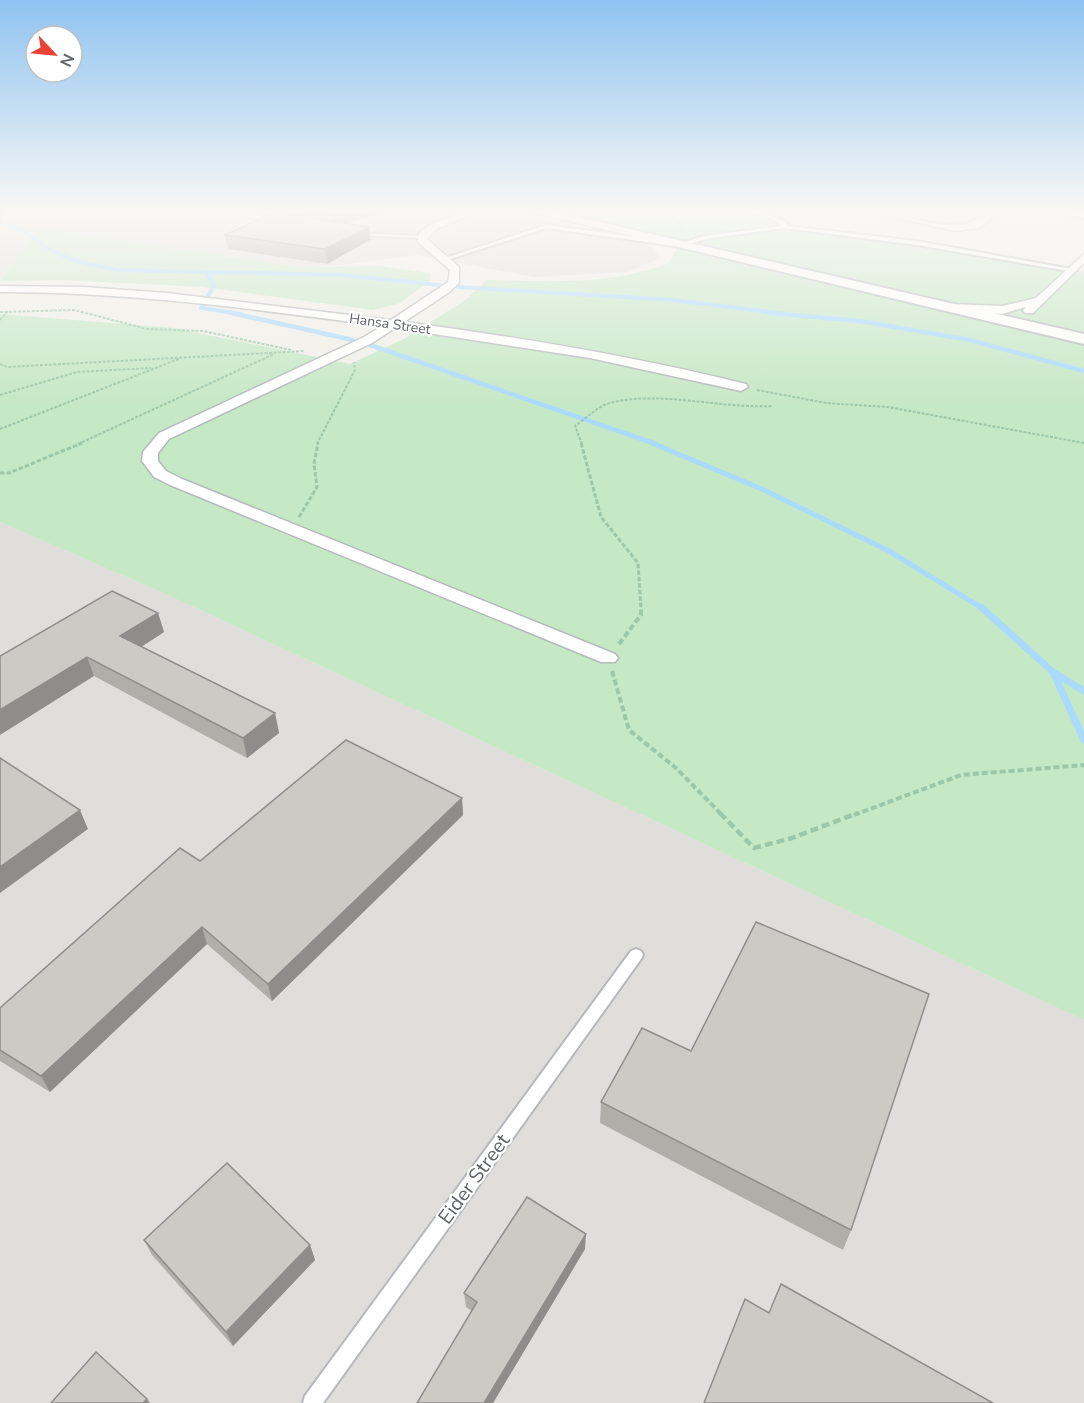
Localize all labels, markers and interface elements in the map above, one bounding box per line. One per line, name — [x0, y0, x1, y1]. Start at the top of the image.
north arrow — [24, 24, 84, 84]
text: N — [54, 50, 79, 70]
street label: Hansa Street — [348, 309, 432, 339]
street label: Eider Street — [432, 1128, 517, 1230]

